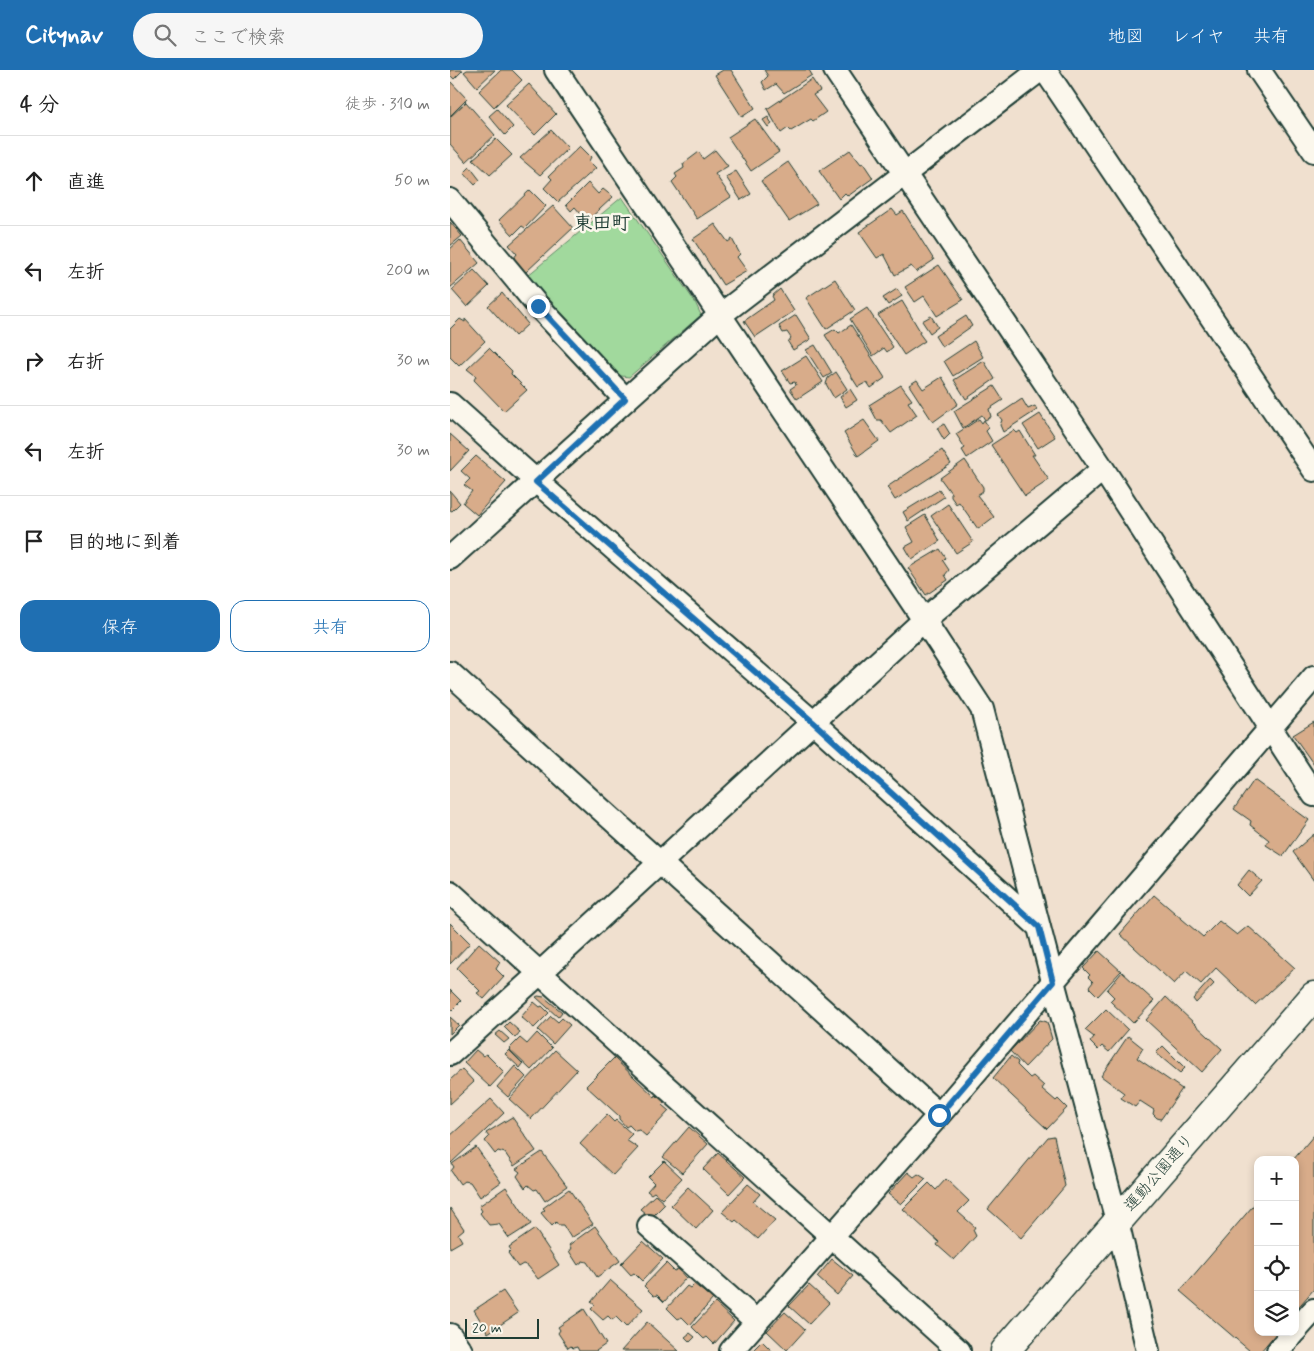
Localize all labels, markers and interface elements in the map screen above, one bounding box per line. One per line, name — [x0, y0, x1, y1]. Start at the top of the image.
search box — [133, 13, 483, 58]
text: Citynav — [25, 20, 103, 51]
icon: search — [151, 21, 179, 49]
text: ここで検索 — [191, 25, 286, 50]
text: 地図 — [1108, 25, 1144, 49]
text: レイヤ — [1172, 25, 1225, 49]
text: 共有 — [1253, 25, 1289, 49]
text: 4 分 — [20, 91, 59, 119]
text: 徒歩 · 310 m — [345, 94, 430, 115]
icon: ahead — [20, 167, 48, 195]
text: 直進 — [67, 170, 105, 195]
text: 50 m — [394, 170, 430, 191]
district label: 東田町 — [573, 211, 631, 236]
icon: left — [20, 257, 48, 285]
text: 左折 — [67, 260, 105, 285]
text: 200 m — [386, 260, 430, 281]
route end — [527, 295, 550, 318]
icon: right — [20, 347, 48, 375]
text: 右折 — [67, 350, 105, 375]
text: 30 m — [397, 350, 430, 371]
icon: left — [20, 437, 48, 465]
text: 左折 — [67, 440, 105, 465]
text: 30 m — [397, 440, 430, 461]
icon: arrive — [20, 527, 48, 555]
text: 目的地に到着 — [67, 530, 181, 555]
button: 保存 — [20, 600, 220, 652]
button: 共有 — [230, 600, 430, 652]
route start — [928, 1104, 951, 1127]
street label: 運動公園通り — [1120, 1130, 1198, 1216]
map controls — [1254, 1156, 1299, 1336]
button: + — [1254, 1156, 1299, 1201]
button: − — [1254, 1201, 1299, 1246]
button: locate — [1254, 1246, 1299, 1291]
button: layers — [1254, 1291, 1299, 1336]
scale bar — [465, 1316, 539, 1339]
text: 20 m — [472, 1319, 502, 1337]

